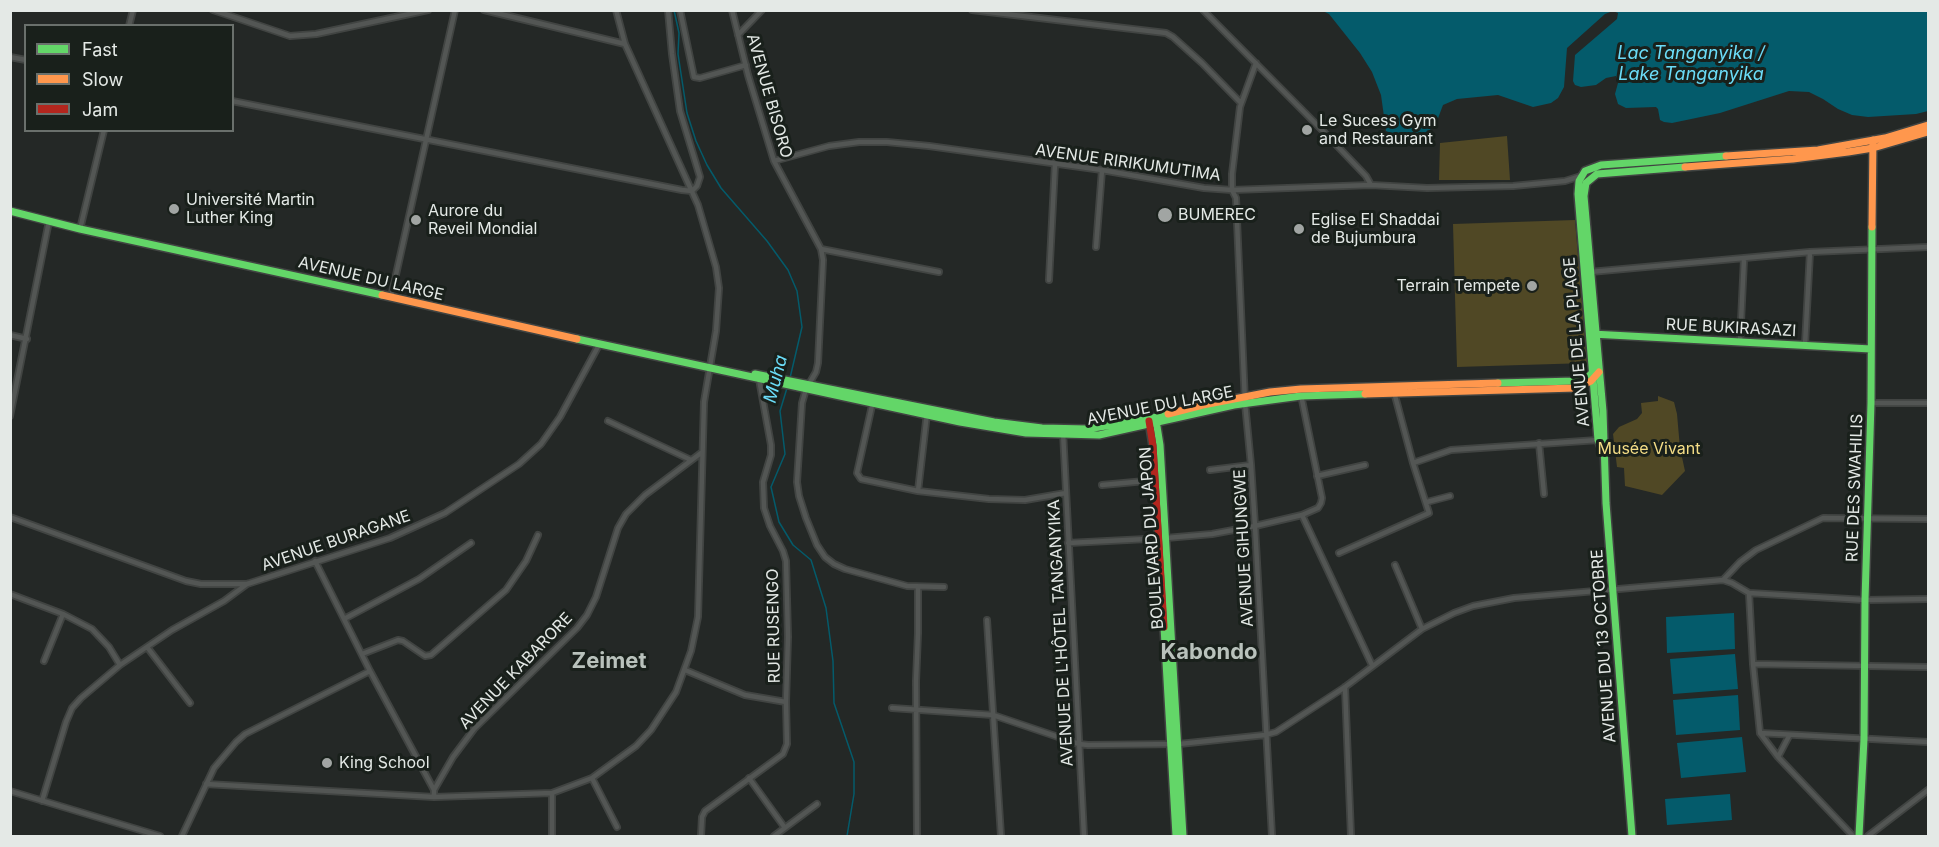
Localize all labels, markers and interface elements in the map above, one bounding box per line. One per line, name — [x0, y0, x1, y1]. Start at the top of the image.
legend — [24, 24, 234, 132]
street label: AVENUE BISORO — [742, 32, 796, 160]
text: Fast — [82, 39, 118, 60]
water label: Lac Tanganyika / Lake Tanganyika — [1617, 43, 1765, 86]
text: Slow — [82, 69, 123, 90]
text: Jam — [82, 99, 118, 120]
place label: Le Sucess Gym and Restaurant — [1319, 111, 1436, 149]
marker: Le Sucess Gym and Restaurant — [1300, 123, 1314, 137]
street label: AVENUE RIRIKUMUTIMA — [1034, 140, 1222, 186]
place label: Université Martin Luther King — [186, 190, 315, 228]
place label: Aurore du Reveil Mondial — [428, 201, 537, 239]
marker: Université Martin Luther King — [167, 202, 181, 216]
place label: BUMEREC — [1178, 205, 1256, 225]
marker: BUMEREC — [1156, 206, 1174, 224]
place label: Eglise El Shaddai de Bujumbura — [1311, 210, 1440, 248]
marker: Aurore du Reveil Mondial — [409, 213, 423, 227]
marker: Eglise El Shaddai de Bujumbura — [1292, 222, 1306, 236]
street label: AVENUE DU LARGE — [296, 253, 446, 305]
street label: AVENUE DE LA PLAGE — [1560, 256, 1594, 428]
place label: Terrain Tempete — [1397, 276, 1520, 296]
marker: Terrain Tempete — [1525, 279, 1539, 293]
street label: RUE BUKIRASAZI — [1665, 315, 1797, 341]
water label: Muha — [760, 353, 792, 405]
street label: AVENUE DU LARGE — [1085, 382, 1235, 430]
street label: RUE DES SWAHILIS — [1843, 414, 1867, 562]
park label: Musée Vivant — [1597, 439, 1701, 459]
street label: BOULEVARD DU JAPON — [1136, 446, 1168, 630]
street label: AVENUE GIHUNGWE — [1230, 469, 1258, 627]
street label: AVENUE DE L'HÔTEL TANGANYIKA — [1044, 499, 1078, 767]
street label: AVENUE BURAGANE — [259, 507, 413, 575]
street label: AVENUE DU 13 OCTOBRE — [1588, 549, 1620, 743]
street label: RUE RUSENGO — [763, 569, 785, 683]
street label: AVENUE KABARORE — [455, 609, 577, 733]
district label: Kabondo — [1160, 639, 1258, 665]
district label: Zeimet — [572, 648, 646, 674]
place label: King School — [339, 753, 430, 773]
marker: King School — [320, 756, 334, 770]

